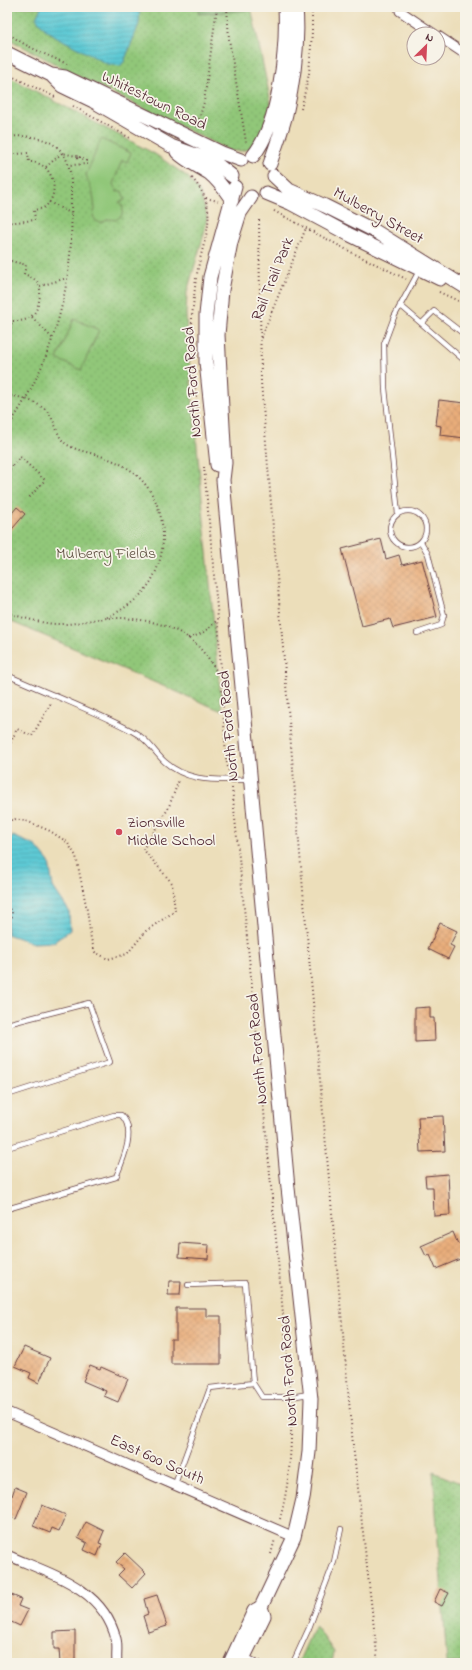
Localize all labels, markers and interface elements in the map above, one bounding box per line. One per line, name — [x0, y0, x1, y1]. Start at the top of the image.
north arrow — [406, 26, 446, 66]
text: N — [423, 29, 436, 47]
street label: Whitestown Road — [97, 65, 211, 137]
street label: Mulberry Street — [328, 181, 428, 251]
street label: Rail Trail Park — [245, 233, 301, 324]
street label: North Ford Road — [177, 326, 209, 438]
park label: Mulberry Fields — [56, 542, 156, 566]
street label: North Ford Road — [212, 670, 246, 782]
place label: Zionsville Middle School — [127, 811, 216, 853]
marker: Zionsville Middle School — [114, 827, 124, 837]
street label: North Ford Road — [241, 993, 275, 1105]
street label: North Ford Road — [273, 1315, 305, 1427]
street label: East 600 South — [106, 1428, 208, 1492]

